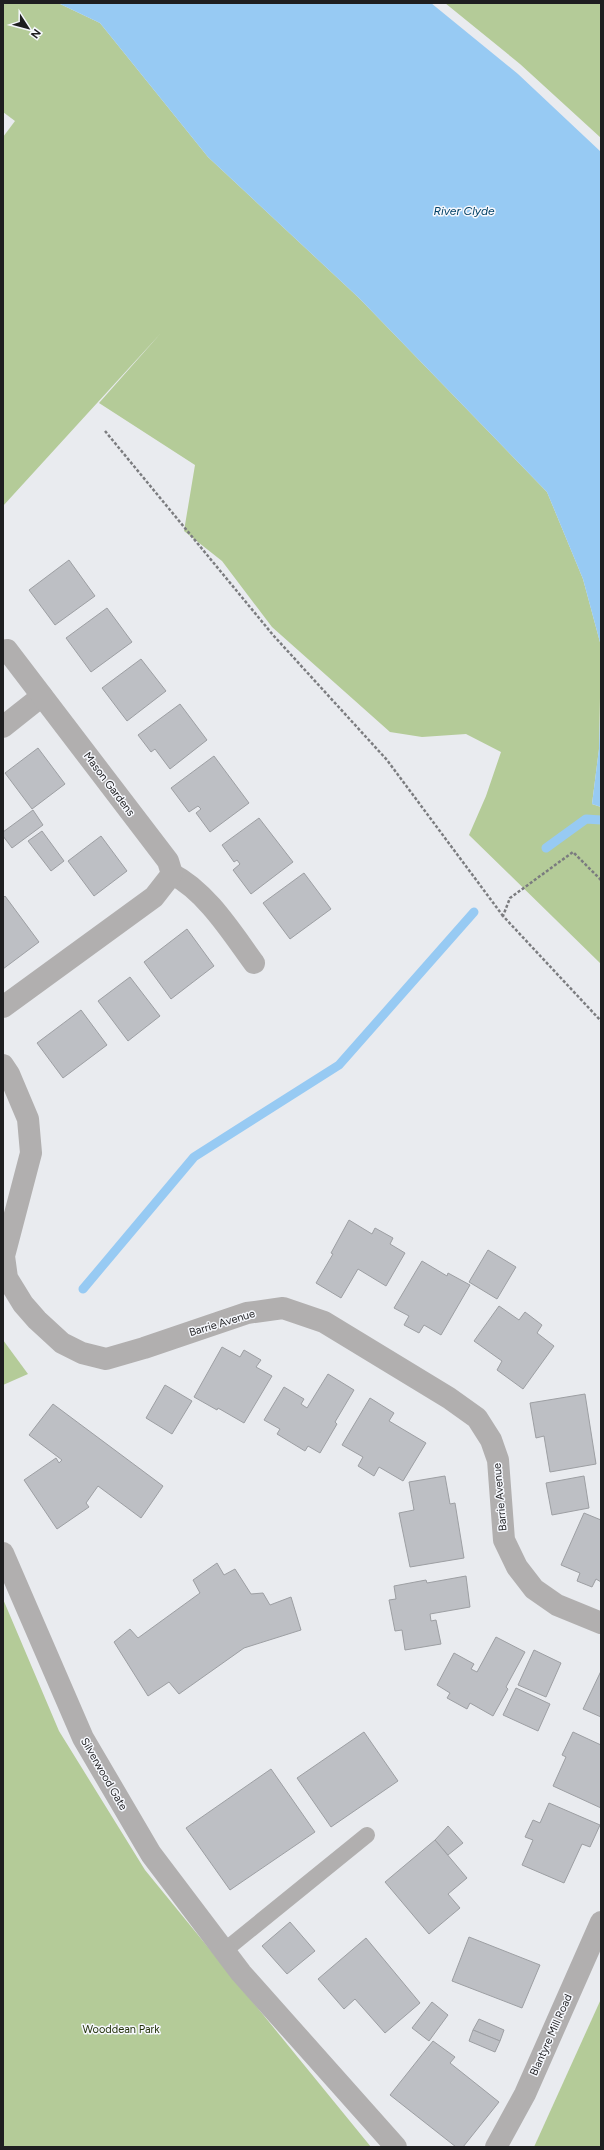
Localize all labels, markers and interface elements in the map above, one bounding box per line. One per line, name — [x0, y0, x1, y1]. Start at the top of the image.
north arrow — [8, 8, 48, 48]
text: N — [28, 26, 43, 41]
water label: River Clyde — [433, 204, 495, 218]
street label: Mason Gardens — [81, 749, 137, 819]
street label: Barrie Avenue — [187, 1307, 257, 1339]
street label: Barrie Avenue — [491, 1462, 509, 1532]
street label: Silverwood Gate — [78, 1735, 130, 1813]
street label: Blantyre Mill Road — [527, 1992, 575, 2078]
park label: Wooddean Park — [82, 2023, 160, 2036]

